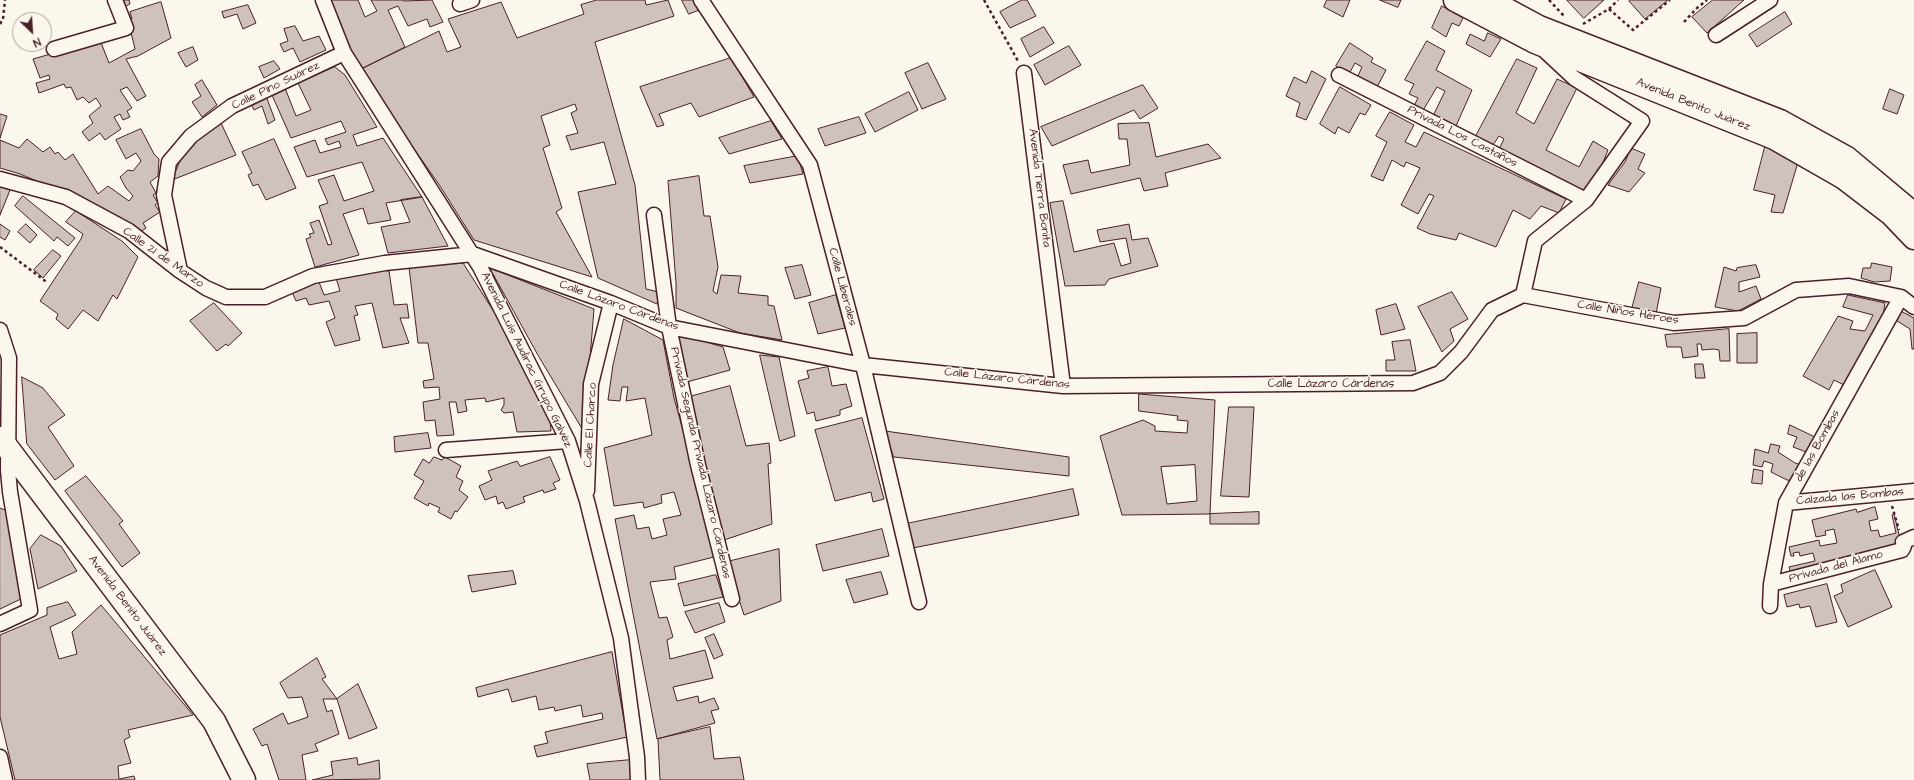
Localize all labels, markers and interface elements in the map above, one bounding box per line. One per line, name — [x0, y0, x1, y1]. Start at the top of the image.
north arrow — [12, 12, 52, 52]
text: N — [31, 34, 43, 51]
street label: Calle Pino Suárez — [230, 59, 322, 113]
street label: Avenida Benito Juárez — [1634, 75, 1752, 135]
street label: Privada Los Castaños — [1405, 103, 1519, 171]
street label: Avenida Tierra Bonita — [1025, 128, 1053, 248]
street label: Calle 21 de Marzo — [120, 225, 206, 291]
street label: Calle Liberales — [825, 246, 859, 328]
street label: Avenida Luís Audirac Grupo Galvéz — [477, 270, 575, 450]
street label: Calle Lázaro Cárdenas — [557, 278, 681, 334]
street label: Calle Niños Héroes — [1576, 298, 1680, 328]
street label: Privada Segunda Privada Lázaro Cárdenas — [666, 346, 734, 580]
street label: Calle Lázaro Cárdenas — [943, 365, 1071, 393]
street label: Calle Lázaro Cárdenas — [1268, 377, 1394, 391]
street label: Calle El Charco — [582, 382, 600, 468]
street label: de las Bombas — [1792, 408, 1844, 484]
street label: Calzada las Bombas — [1796, 485, 1904, 509]
street label: Privada del Álamo — [1787, 548, 1885, 586]
street label: Avenida Benito Juárez — [84, 553, 170, 659]

